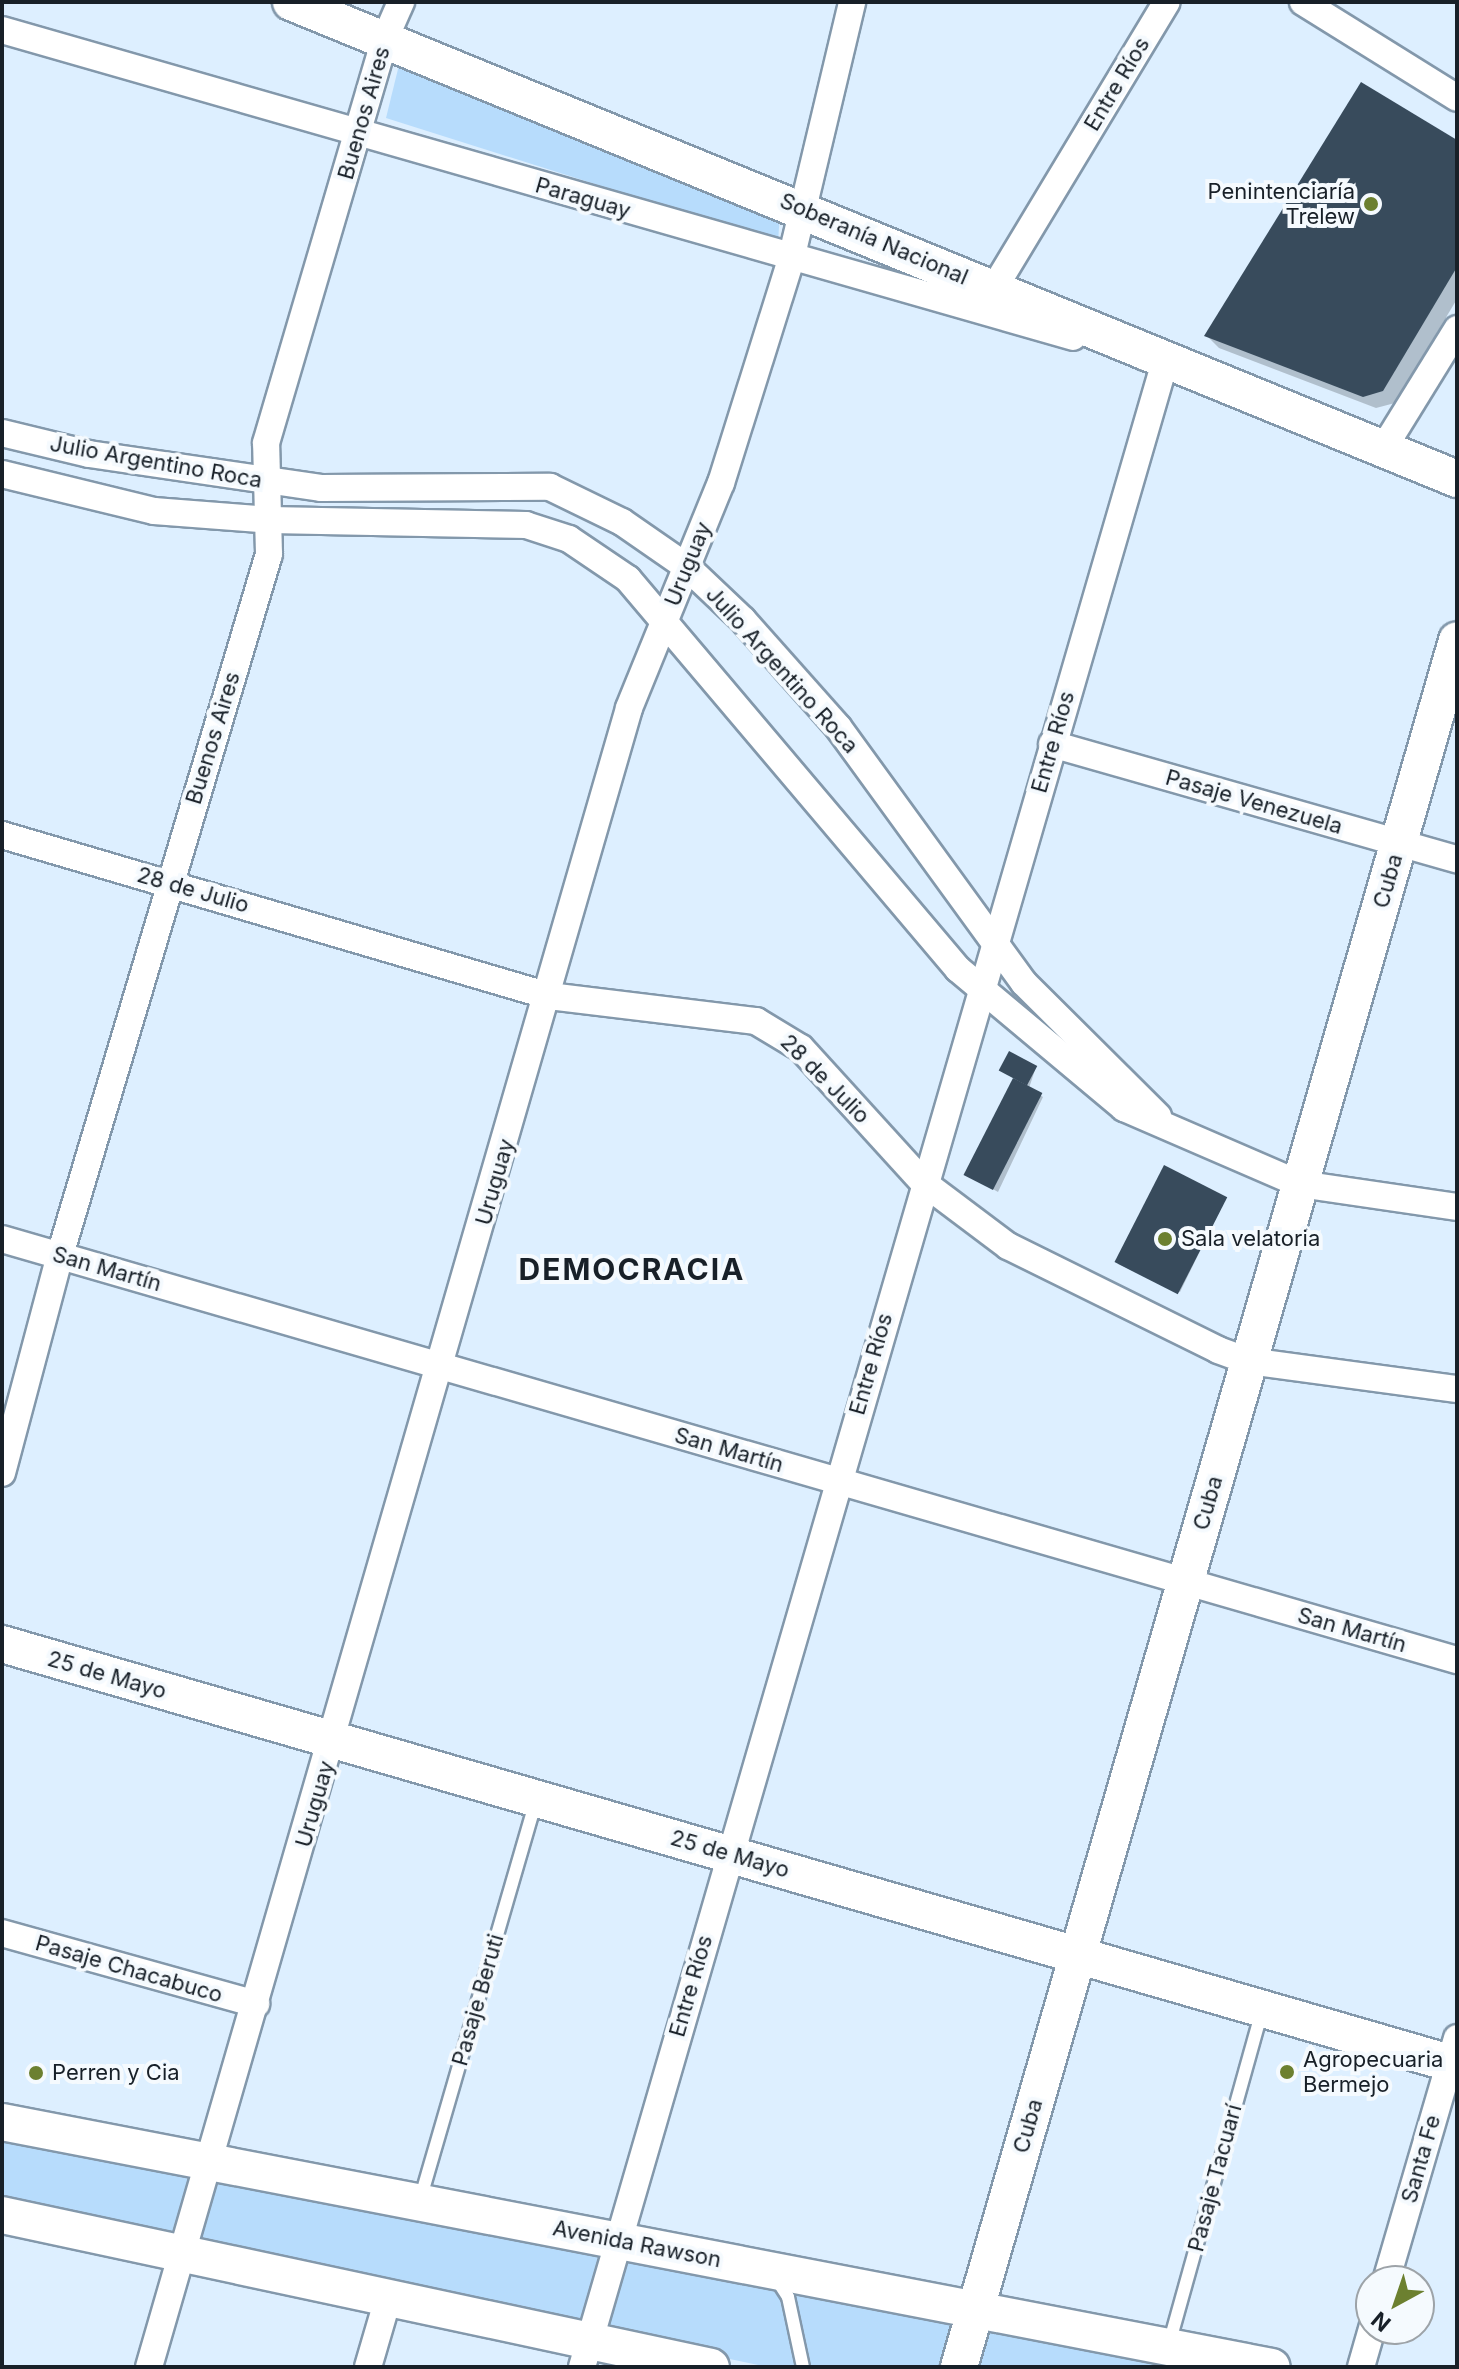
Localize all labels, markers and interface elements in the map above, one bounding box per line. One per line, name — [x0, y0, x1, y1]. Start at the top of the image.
street label: Entre Ríos — [1079, 32, 1155, 136]
street label: Buenos Aires — [332, 43, 396, 183]
street label: Paraguay — [532, 172, 634, 224]
place label: Penintenciaría Trelew — [1208, 178, 1355, 230]
street label: Soberanía Nacional — [776, 187, 972, 291]
marker: Penintenciaría Trelew — [1362, 195, 1380, 213]
street label: Julio Argentino Roca — [48, 430, 264, 494]
street label: Uruguay — [659, 518, 717, 610]
street label: Julio Argentino Roca — [700, 581, 864, 759]
street label: Buenos Aires — [180, 669, 246, 807]
street label: Entre Ríos — [1026, 688, 1080, 796]
street label: Pasaje Venezuela — [1163, 764, 1345, 840]
street label: Cuba — [1368, 851, 1408, 911]
street label: 28 de Julio — [134, 861, 252, 919]
street label: 28 de Julio — [775, 1029, 875, 1129]
street label: Uruguay — [470, 1136, 520, 1228]
place label: Sala velatoria — [1181, 1226, 1320, 1252]
marker: Sala velatoria — [1156, 1230, 1174, 1248]
street label: San Martín — [50, 1241, 164, 1297]
district label: DEMOCRACIA — [519, 1251, 745, 1287]
street label: Entre Ríos — [844, 1310, 898, 1418]
street label: San Martín — [672, 1422, 786, 1478]
street label: Cuba — [1188, 1473, 1228, 1533]
street label: San Martín — [1295, 1602, 1409, 1658]
street label: 25 de Mayo — [44, 1645, 170, 1705]
street label: Uruguay — [290, 1758, 340, 1850]
street label: 25 de Mayo — [667, 1824, 793, 1884]
street label: Pasaje Chacabuco — [32, 1930, 226, 2008]
street label: Pasaje Beruti — [447, 1931, 509, 2069]
street label: Entre Ríos — [664, 1932, 718, 2040]
place label: Agropecuaria Bermejo — [1303, 2046, 1443, 2098]
place label: Perren y Cia — [52, 2060, 180, 2086]
marker: Agropecuaria Bermejo — [1278, 2063, 1296, 2081]
marker: Perren y Cia — [27, 2064, 45, 2082]
street label: Cuba — [1008, 2096, 1048, 2156]
street label: Pasaje Tacuarí — [1183, 2101, 1247, 2255]
street label: Santa Fe — [1396, 2112, 1446, 2206]
street label: Avenida Rawson — [551, 2215, 723, 2273]
north arrow — [1355, 2265, 1435, 2345]
text: N — [1366, 2307, 1396, 2337]

